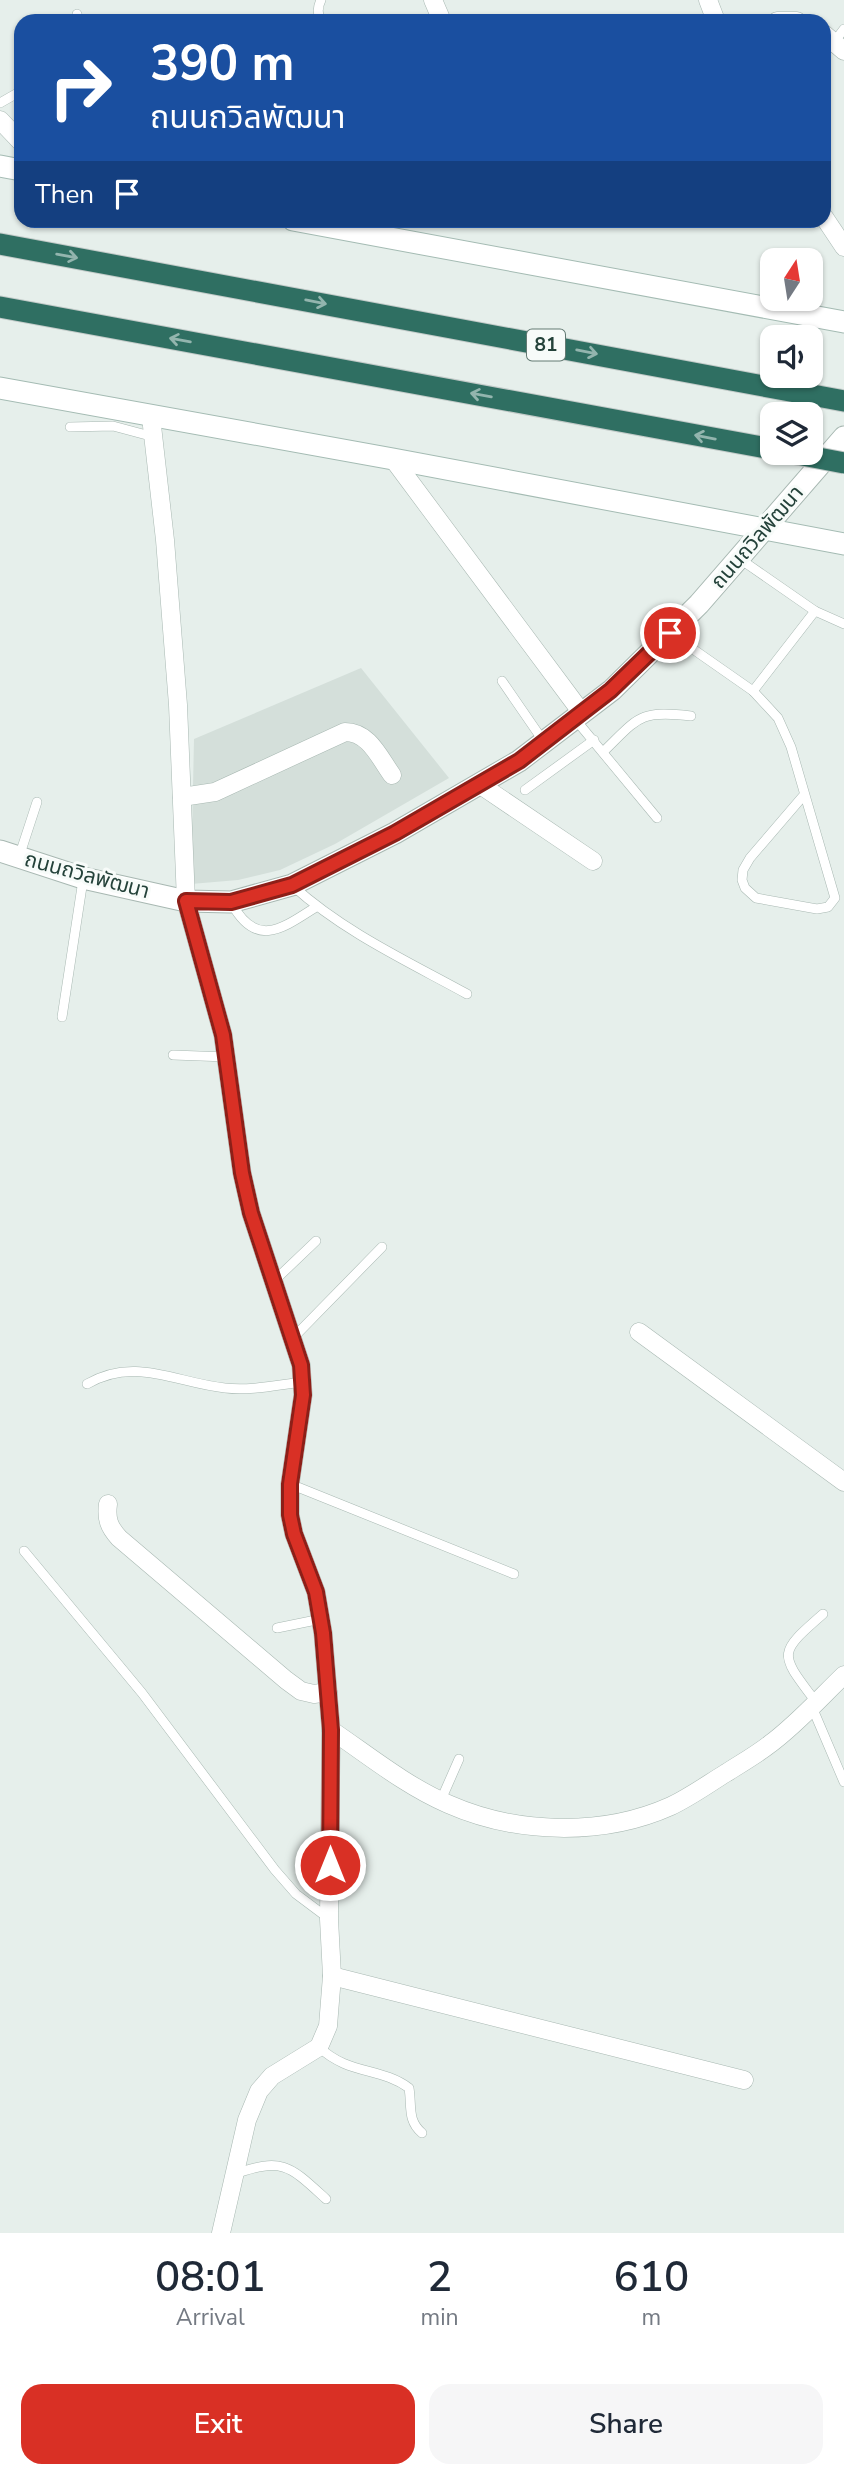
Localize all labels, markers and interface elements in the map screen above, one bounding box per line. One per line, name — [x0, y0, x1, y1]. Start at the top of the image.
text: 390 m — [150, 30, 294, 97]
icon: right — [35, 42, 126, 133]
text: ถนนถวิลพัฒนา — [150, 96, 346, 139]
icon: arrive — [108, 175, 146, 213]
text: Then — [35, 177, 94, 212]
north arrow — [760, 248, 822, 312]
map controls — [760, 248, 823, 465]
one-way arrow — [55, 250, 78, 263]
one-way arrow — [304, 296, 327, 309]
button: sound — [760, 325, 823, 388]
road number: 81 — [527, 330, 565, 360]
one-way arrow — [169, 332, 192, 346]
one-way arrow — [575, 346, 598, 360]
one-way arrow — [470, 388, 493, 401]
button: layers — [760, 402, 823, 465]
one-way arrow — [694, 430, 717, 443]
street label: ถนนถวิลพัฒนา — [704, 479, 810, 595]
pin — [640, 603, 700, 663]
icon: arrive — [651, 614, 689, 652]
street label: ถนนถวิลพัฒนา — [21, 845, 153, 905]
position arrow — [293, 1828, 367, 1902]
text: 08:01 — [155, 2249, 266, 2306]
text: 2 — [427, 2249, 452, 2306]
text: 610 — [613, 2249, 689, 2306]
text: Arrival — [176, 2302, 245, 2333]
text: min — [421, 2302, 459, 2333]
text: m — [641, 2302, 661, 2333]
button: Exit — [21, 2384, 415, 2464]
button: Share — [429, 2384, 823, 2464]

